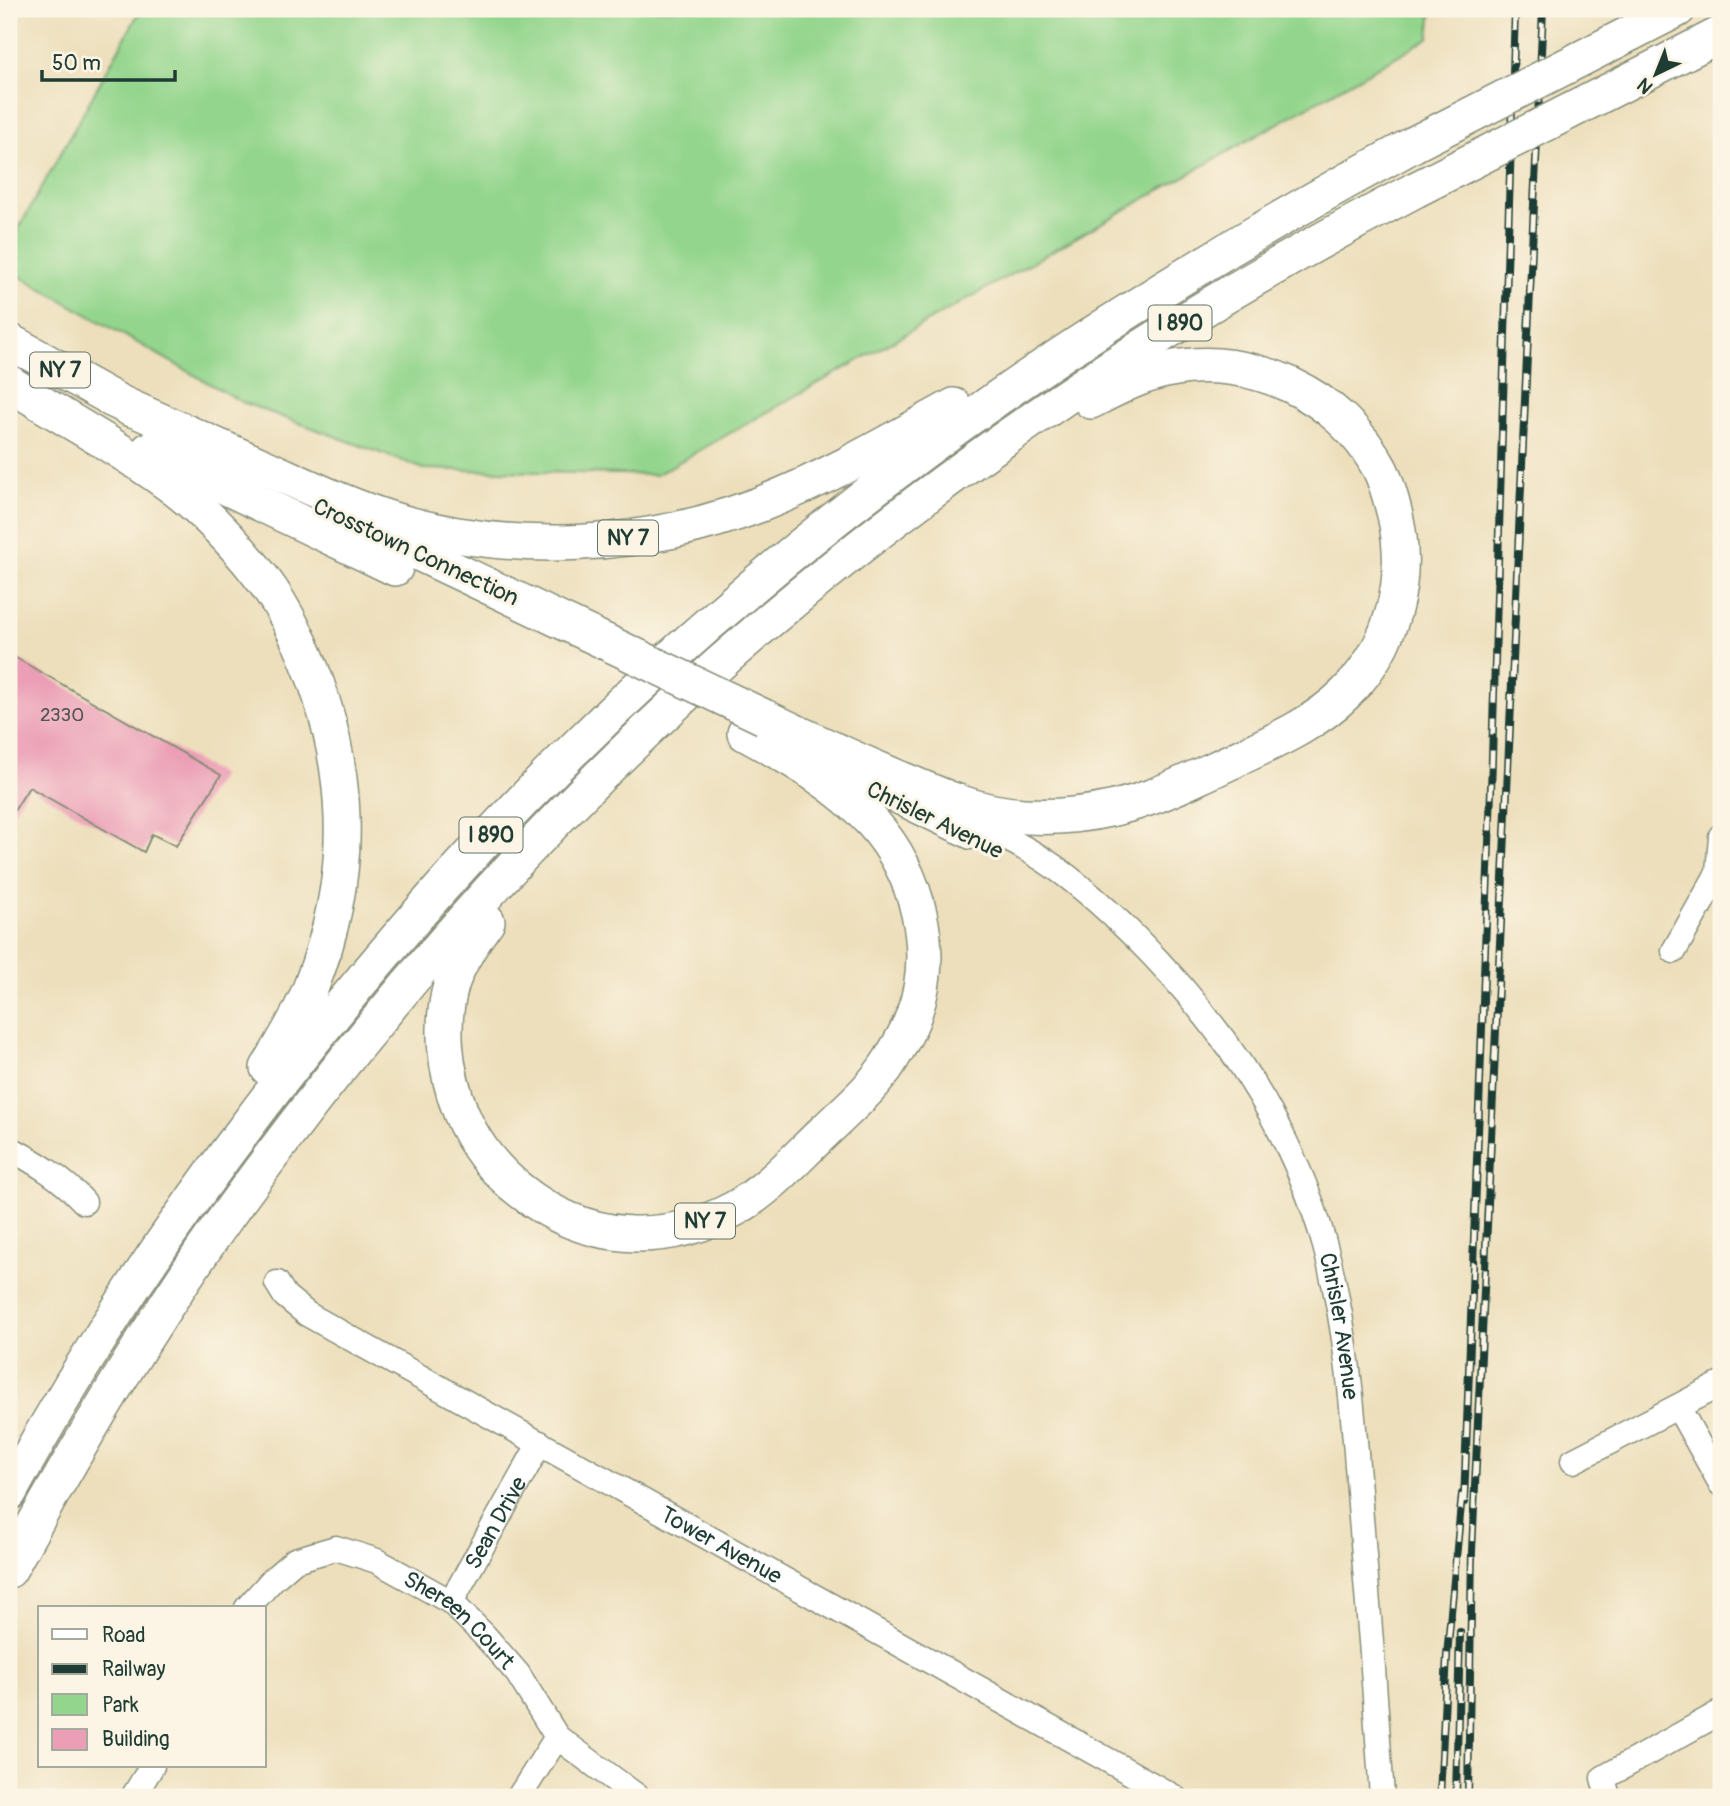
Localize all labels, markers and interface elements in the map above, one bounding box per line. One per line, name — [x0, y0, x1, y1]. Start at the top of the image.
scale bar — [42, 38, 175, 82]
north arrow — [1622, 38, 1692, 108]
text: 50 m — [52, 50, 101, 77]
text: N — [1632, 72, 1658, 99]
road number: I 890 — [1148, 306, 1212, 340]
road number: NY 7 — [30, 352, 90, 388]
street label: Crosstown Connection — [309, 492, 523, 612]
road number: NY 7 — [598, 520, 658, 556]
house number: 2330 — [40, 703, 84, 727]
street label: Chrisler Avenue — [862, 774, 1009, 866]
road number: I 890 — [460, 818, 522, 852]
road number: NY 7 — [675, 1204, 735, 1238]
street label: Chrisler Avenue — [1313, 1250, 1366, 1402]
street label: Sean Drive — [458, 1470, 533, 1574]
street label: Tower Avenue — [655, 1499, 788, 1591]
street label: Shereen Court — [399, 1564, 522, 1676]
legend — [38, 1606, 266, 1768]
text: Road — [102, 1622, 146, 1649]
text: Railway — [102, 1656, 166, 1683]
text: Park — [102, 1692, 139, 1719]
text: Building — [102, 1726, 169, 1753]

